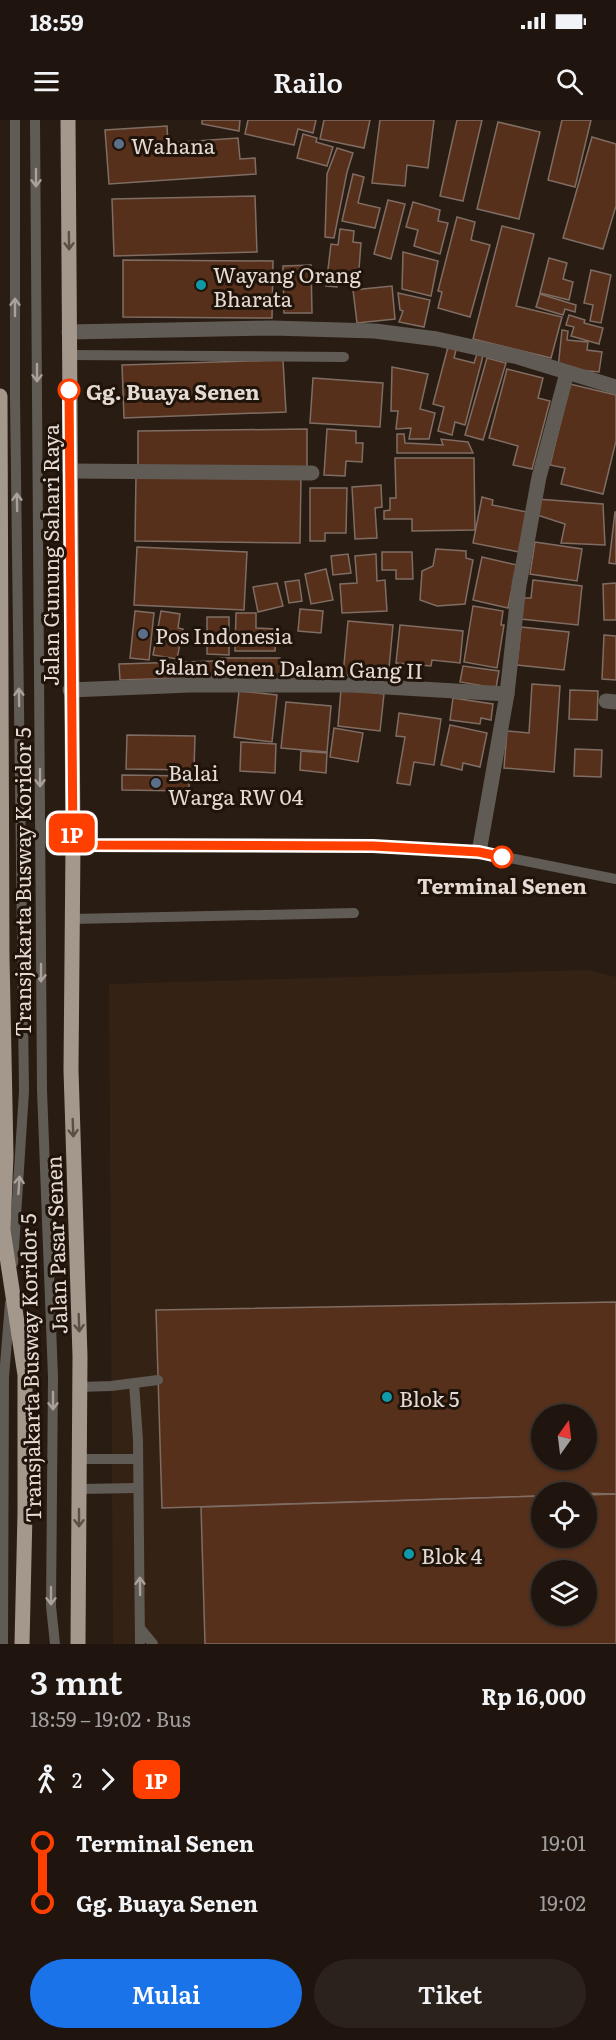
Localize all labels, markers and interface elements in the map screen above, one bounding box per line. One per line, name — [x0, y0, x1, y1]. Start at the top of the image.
text: 18:59 — [30, 5, 84, 38]
text: Railo — [273, 61, 343, 101]
icon: menu — [30, 65, 63, 98]
icon: search — [553, 65, 586, 98]
place label: Wahana — [131, 129, 216, 160]
marker: Wahana — [112, 137, 126, 151]
one-way arrow — [30, 168, 41, 188]
one-way arrow — [63, 231, 75, 251]
place label: Wayang Orang Bharata — [213, 258, 361, 313]
marker: Wayang Orang Bharata — [194, 278, 208, 292]
one-way arrow — [9, 297, 21, 317]
one-way arrow — [31, 363, 43, 383]
place label: Gg. Buaya Senen — [86, 375, 260, 406]
marker: Gg. Buaya Senen — [58, 379, 80, 401]
street label: Jalan Gunung Sahari Raya — [34, 423, 65, 686]
one-way arrow — [11, 492, 22, 512]
place label: Pos Indonesia — [155, 619, 293, 650]
marker: Pos Indonesia — [136, 627, 150, 641]
street label: Jalan Senen Dalam Gang II — [155, 649, 423, 685]
one-way arrow — [13, 687, 25, 707]
street label: Transjakarta Busway Koridor 5 — [6, 727, 37, 1037]
place label: Balai Warga RW 04 — [168, 756, 304, 811]
one-way arrow — [34, 768, 46, 788]
marker: Balai Warga RW 04 — [149, 776, 163, 790]
line badge: 1P — [45, 814, 99, 852]
text: 1P — [61, 818, 83, 849]
marker: Terminal Senen — [491, 846, 513, 868]
place label: Terminal Senen — [417, 869, 587, 900]
one-way arrow — [35, 963, 47, 983]
one-way arrow — [67, 1118, 78, 1138]
street label: Jalan Pasar Senen — [36, 1155, 74, 1335]
one-way arrow — [13, 1176, 24, 1196]
street label: Transjakarta Busway Koridor 5 — [11, 1213, 47, 1523]
one-way arrow — [73, 1313, 84, 1333]
place label: Blok 5 — [399, 1382, 459, 1413]
one-way arrow — [47, 1390, 59, 1410]
marker: Blok 5 — [380, 1390, 394, 1404]
north arrow — [531, 1404, 597, 1470]
map controls — [531, 1404, 597, 1626]
button: locate — [531, 1482, 597, 1548]
one-way arrow — [73, 1508, 85, 1528]
place label: Blok 4 — [421, 1539, 483, 1570]
marker: Blok 4 — [402, 1547, 416, 1561]
button: layers — [531, 1560, 597, 1626]
one-way arrow — [134, 1576, 145, 1596]
one-way arrow — [45, 1585, 57, 1605]
text: 3 mnt — [30, 1656, 123, 1705]
text: Rp 16,000 — [481, 1679, 586, 1712]
text: 18:59 – 19:02 · Bus — [30, 1703, 191, 1733]
icon: walk — [30, 1763, 63, 1796]
icon: forward — [91, 1763, 124, 1796]
text: 2 — [72, 1764, 82, 1794]
text: 1P — [145, 1764, 168, 1795]
text: Terminal Senen — [76, 1826, 254, 1859]
text: 19:01 — [541, 1827, 586, 1857]
text: Gg. Buaya Senen — [76, 1886, 258, 1919]
text: 19:02 — [539, 1887, 586, 1917]
button: Mulai — [30, 1959, 302, 2028]
button: Tiket — [314, 1959, 586, 2028]

